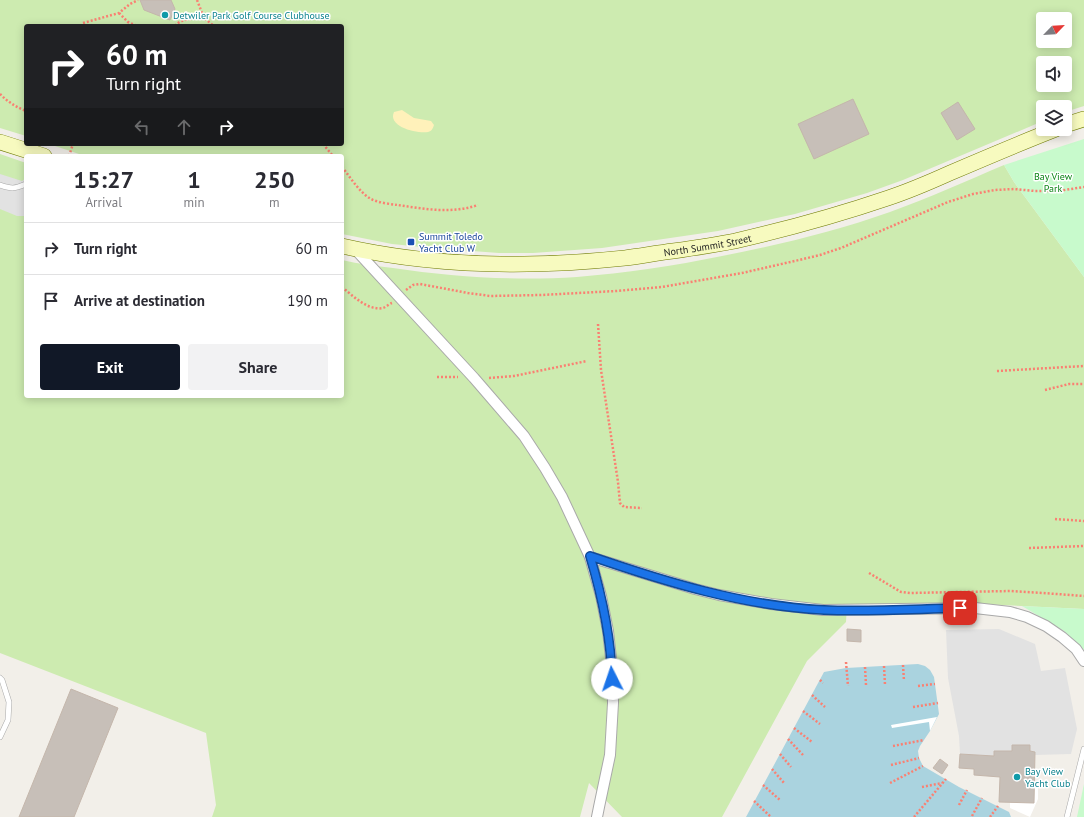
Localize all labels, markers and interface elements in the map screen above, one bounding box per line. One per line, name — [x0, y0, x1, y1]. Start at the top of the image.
place label: Detwiler Park Golf Course Clubhouse — [173, 9, 330, 22]
marker: Detwiler Park Golf Course Clubhouse — [160, 10, 170, 20]
north arrow — [1036, 12, 1072, 48]
map controls — [1036, 12, 1072, 136]
text: 60 m — [106, 36, 167, 73]
icon: right — [40, 40, 92, 92]
button: sound — [1036, 56, 1072, 92]
text: Turn right — [106, 72, 181, 95]
button: layers — [1036, 100, 1072, 136]
icon: left — [131, 116, 153, 138]
icon: ahead — [173, 116, 195, 138]
icon: right — [215, 116, 237, 138]
text: 15:27 — [73, 164, 134, 195]
text: 1 — [187, 164, 201, 195]
text: 250 — [254, 164, 295, 195]
park label: Bay View Park — [1034, 170, 1073, 195]
text: Arrival — [86, 194, 122, 211]
text: min — [183, 194, 205, 211]
text: m — [269, 194, 280, 211]
place label: Summit Toledo Yacht Club W — [419, 230, 483, 255]
street label: North Summit Street — [663, 231, 753, 259]
marker: Summit Toledo Yacht Club W — [406, 237, 416, 247]
icon: right — [40, 238, 62, 260]
text: Turn right — [74, 239, 137, 258]
text: 60 m — [295, 239, 328, 258]
icon: arrive — [40, 290, 62, 312]
text: Arrive at destination — [74, 291, 205, 310]
text: 190 m — [287, 291, 328, 310]
button: Exit — [40, 344, 180, 390]
button: Share — [188, 344, 328, 390]
pin — [943, 591, 977, 625]
icon: arrive — [949, 597, 971, 619]
position arrow — [591, 658, 633, 700]
place label: Bay View Yacht Club — [1025, 765, 1070, 790]
marker: Bay View Yacht Club — [1012, 772, 1022, 782]

